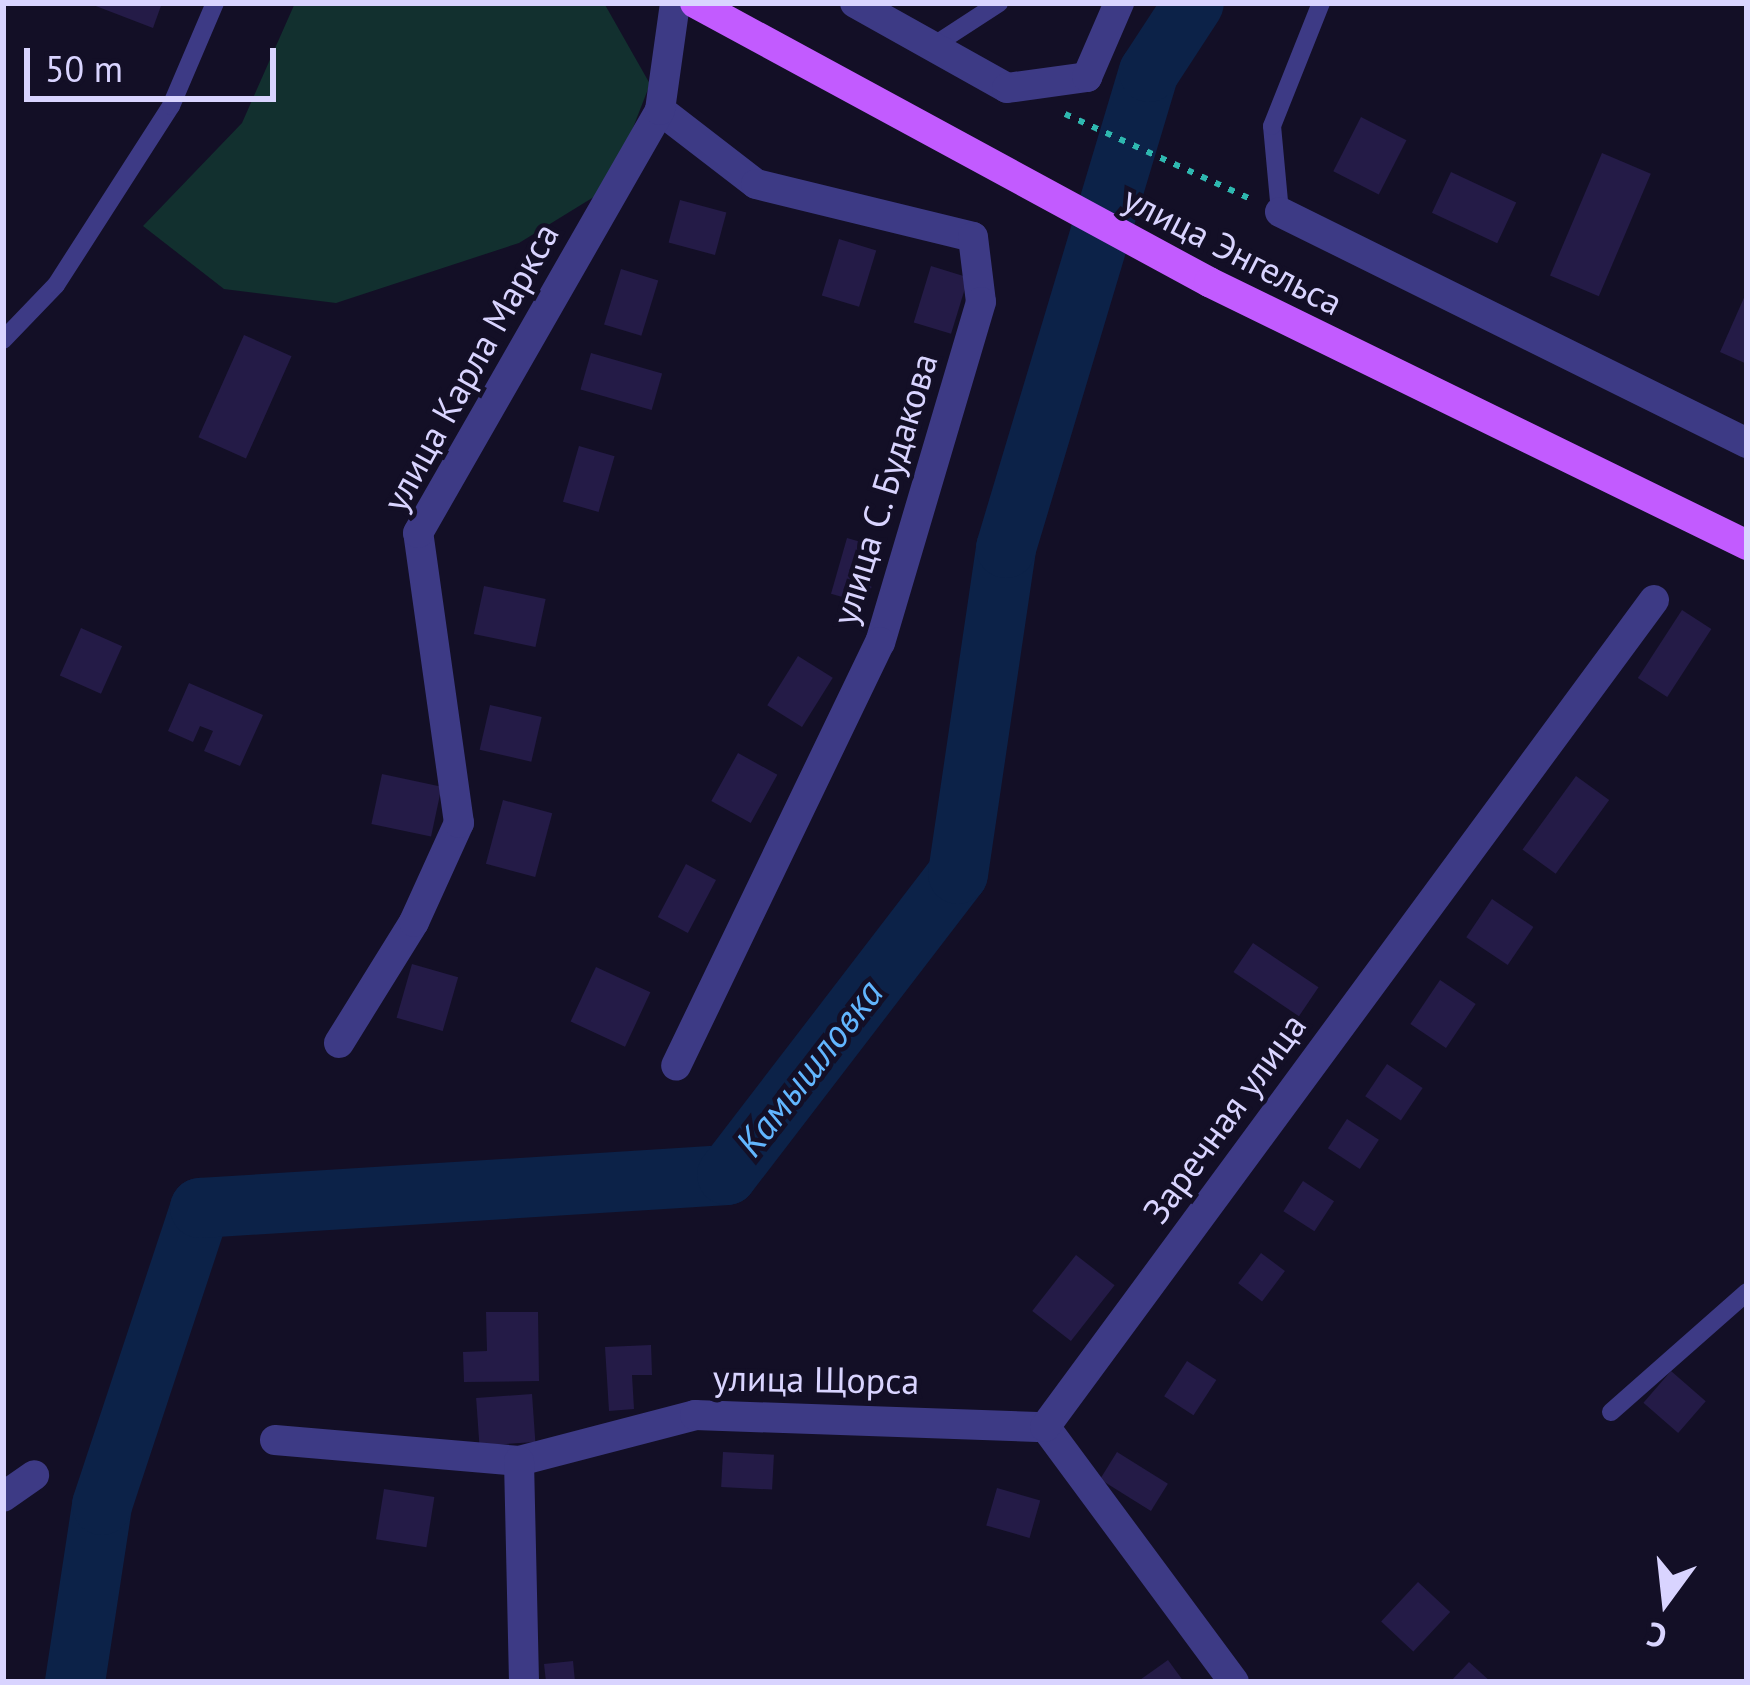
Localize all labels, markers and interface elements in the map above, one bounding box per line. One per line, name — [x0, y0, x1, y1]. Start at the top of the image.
scale bar — [30, 24, 282, 98]
text: 50 m — [45, 45, 123, 92]
street label: улица Энгельса — [1116, 176, 1350, 324]
street label: улица Карла Маркса — [373, 215, 567, 519]
street label: улица С. Будакова — [822, 347, 946, 631]
water label: Камышловка — [726, 970, 892, 1166]
street label: Заречная улица — [1134, 1005, 1314, 1231]
street label: улица Щорса — [712, 1356, 920, 1402]
north arrow — [1606, 1541, 1726, 1661]
text: С — [1642, 1613, 1671, 1659]

